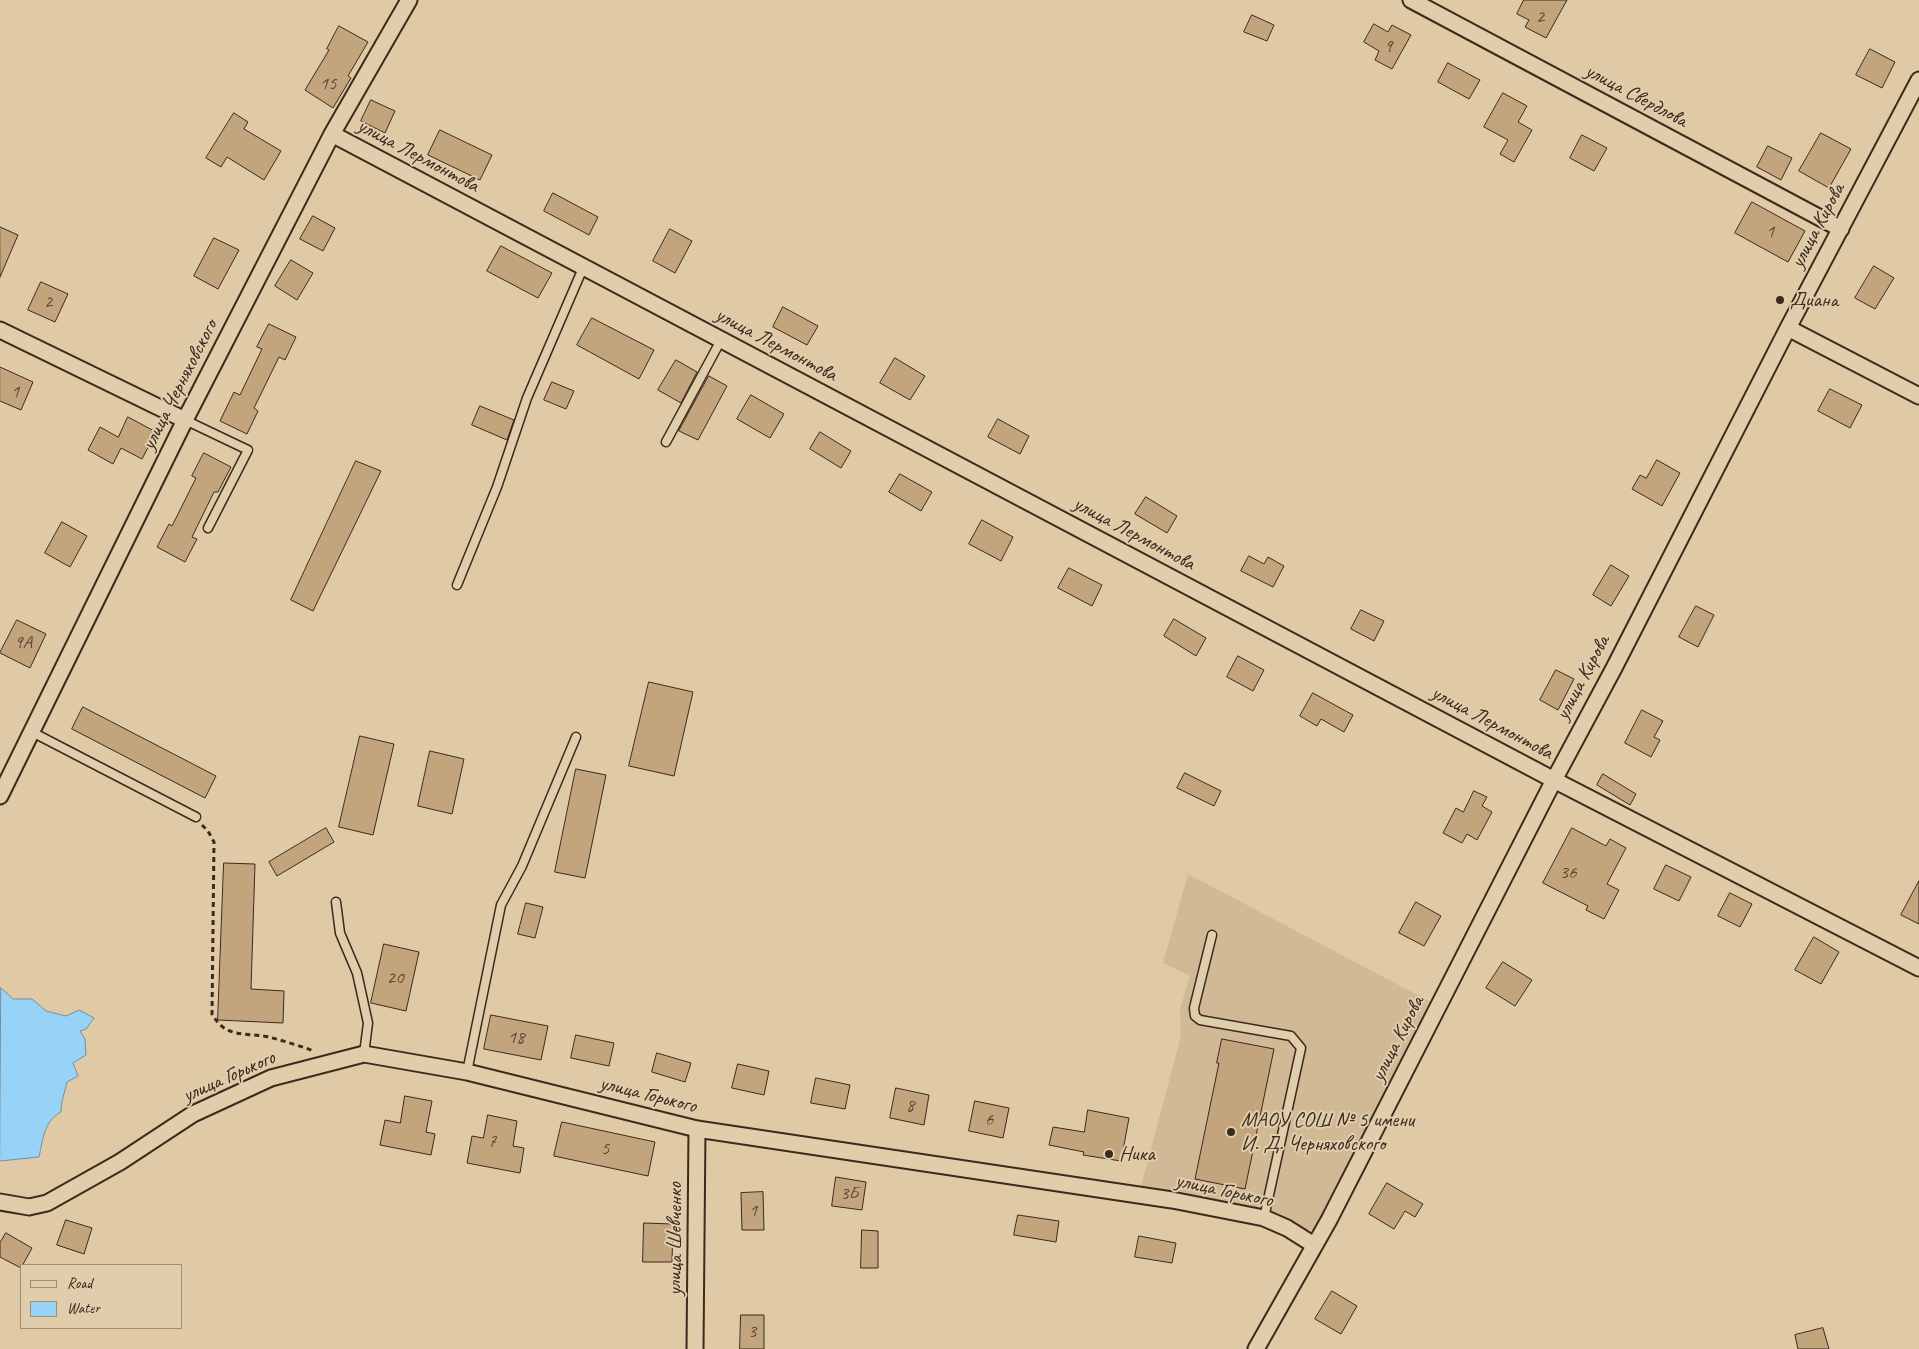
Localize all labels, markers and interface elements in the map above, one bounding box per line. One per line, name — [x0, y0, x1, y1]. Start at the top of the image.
house number: 2 — [1536, 6, 1544, 28]
house number: 9 — [1384, 36, 1392, 58]
street label: улица Свердлова — [1581, 59, 1691, 133]
house number: 15 — [319, 73, 337, 95]
street label: улица Лермонтова — [353, 113, 483, 199]
street label: улица Кирова — [1785, 179, 1851, 273]
house number: 1 — [1766, 221, 1774, 243]
place label: Диана — [1790, 287, 1838, 313]
house number: 2 — [44, 291, 52, 313]
marker: Диана — [1774, 294, 1786, 306]
street label: улица Лермонтова — [711, 302, 841, 388]
street label: улица Черняховского — [136, 316, 224, 454]
house number: 1 — [11, 381, 19, 403]
street label: улица Лермонтова — [1069, 491, 1199, 577]
street label: улица Кирова — [1550, 631, 1616, 725]
house number: 9А — [14, 632, 32, 654]
street label: улица Лермонтова — [1427, 680, 1557, 766]
house number: 36 — [1559, 862, 1577, 884]
house number: 20 — [386, 967, 404, 989]
street label: улица Кирова — [1366, 992, 1430, 1086]
house number: 18 — [507, 1027, 525, 1049]
street label: улица Горького — [179, 1045, 279, 1109]
street label: улица Горького — [597, 1071, 699, 1119]
house number: 8 — [906, 1095, 914, 1117]
place label: МАОУ СОШ № 5 имени И. Д. Черняховского — [1241, 1107, 1414, 1157]
house number: 6 — [985, 1109, 993, 1131]
marker: МАОУ СОШ № 5 имени И. Д. Черняховского — [1225, 1126, 1237, 1138]
house number: 7 — [488, 1131, 496, 1153]
house number: 5 — [601, 1138, 609, 1160]
place label: Ника — [1119, 1141, 1155, 1167]
marker: Ника — [1103, 1148, 1115, 1160]
street label: улица Горького — [1173, 1168, 1275, 1214]
street label: улица Шевченко — [662, 1182, 688, 1296]
house number: 3Б — [840, 1183, 858, 1205]
house number: 1 — [749, 1200, 757, 1222]
legend — [20, 1264, 182, 1329]
text: Road — [67, 1274, 92, 1293]
text: Water — [67, 1299, 100, 1318]
house number: 3 — [748, 1321, 756, 1343]

